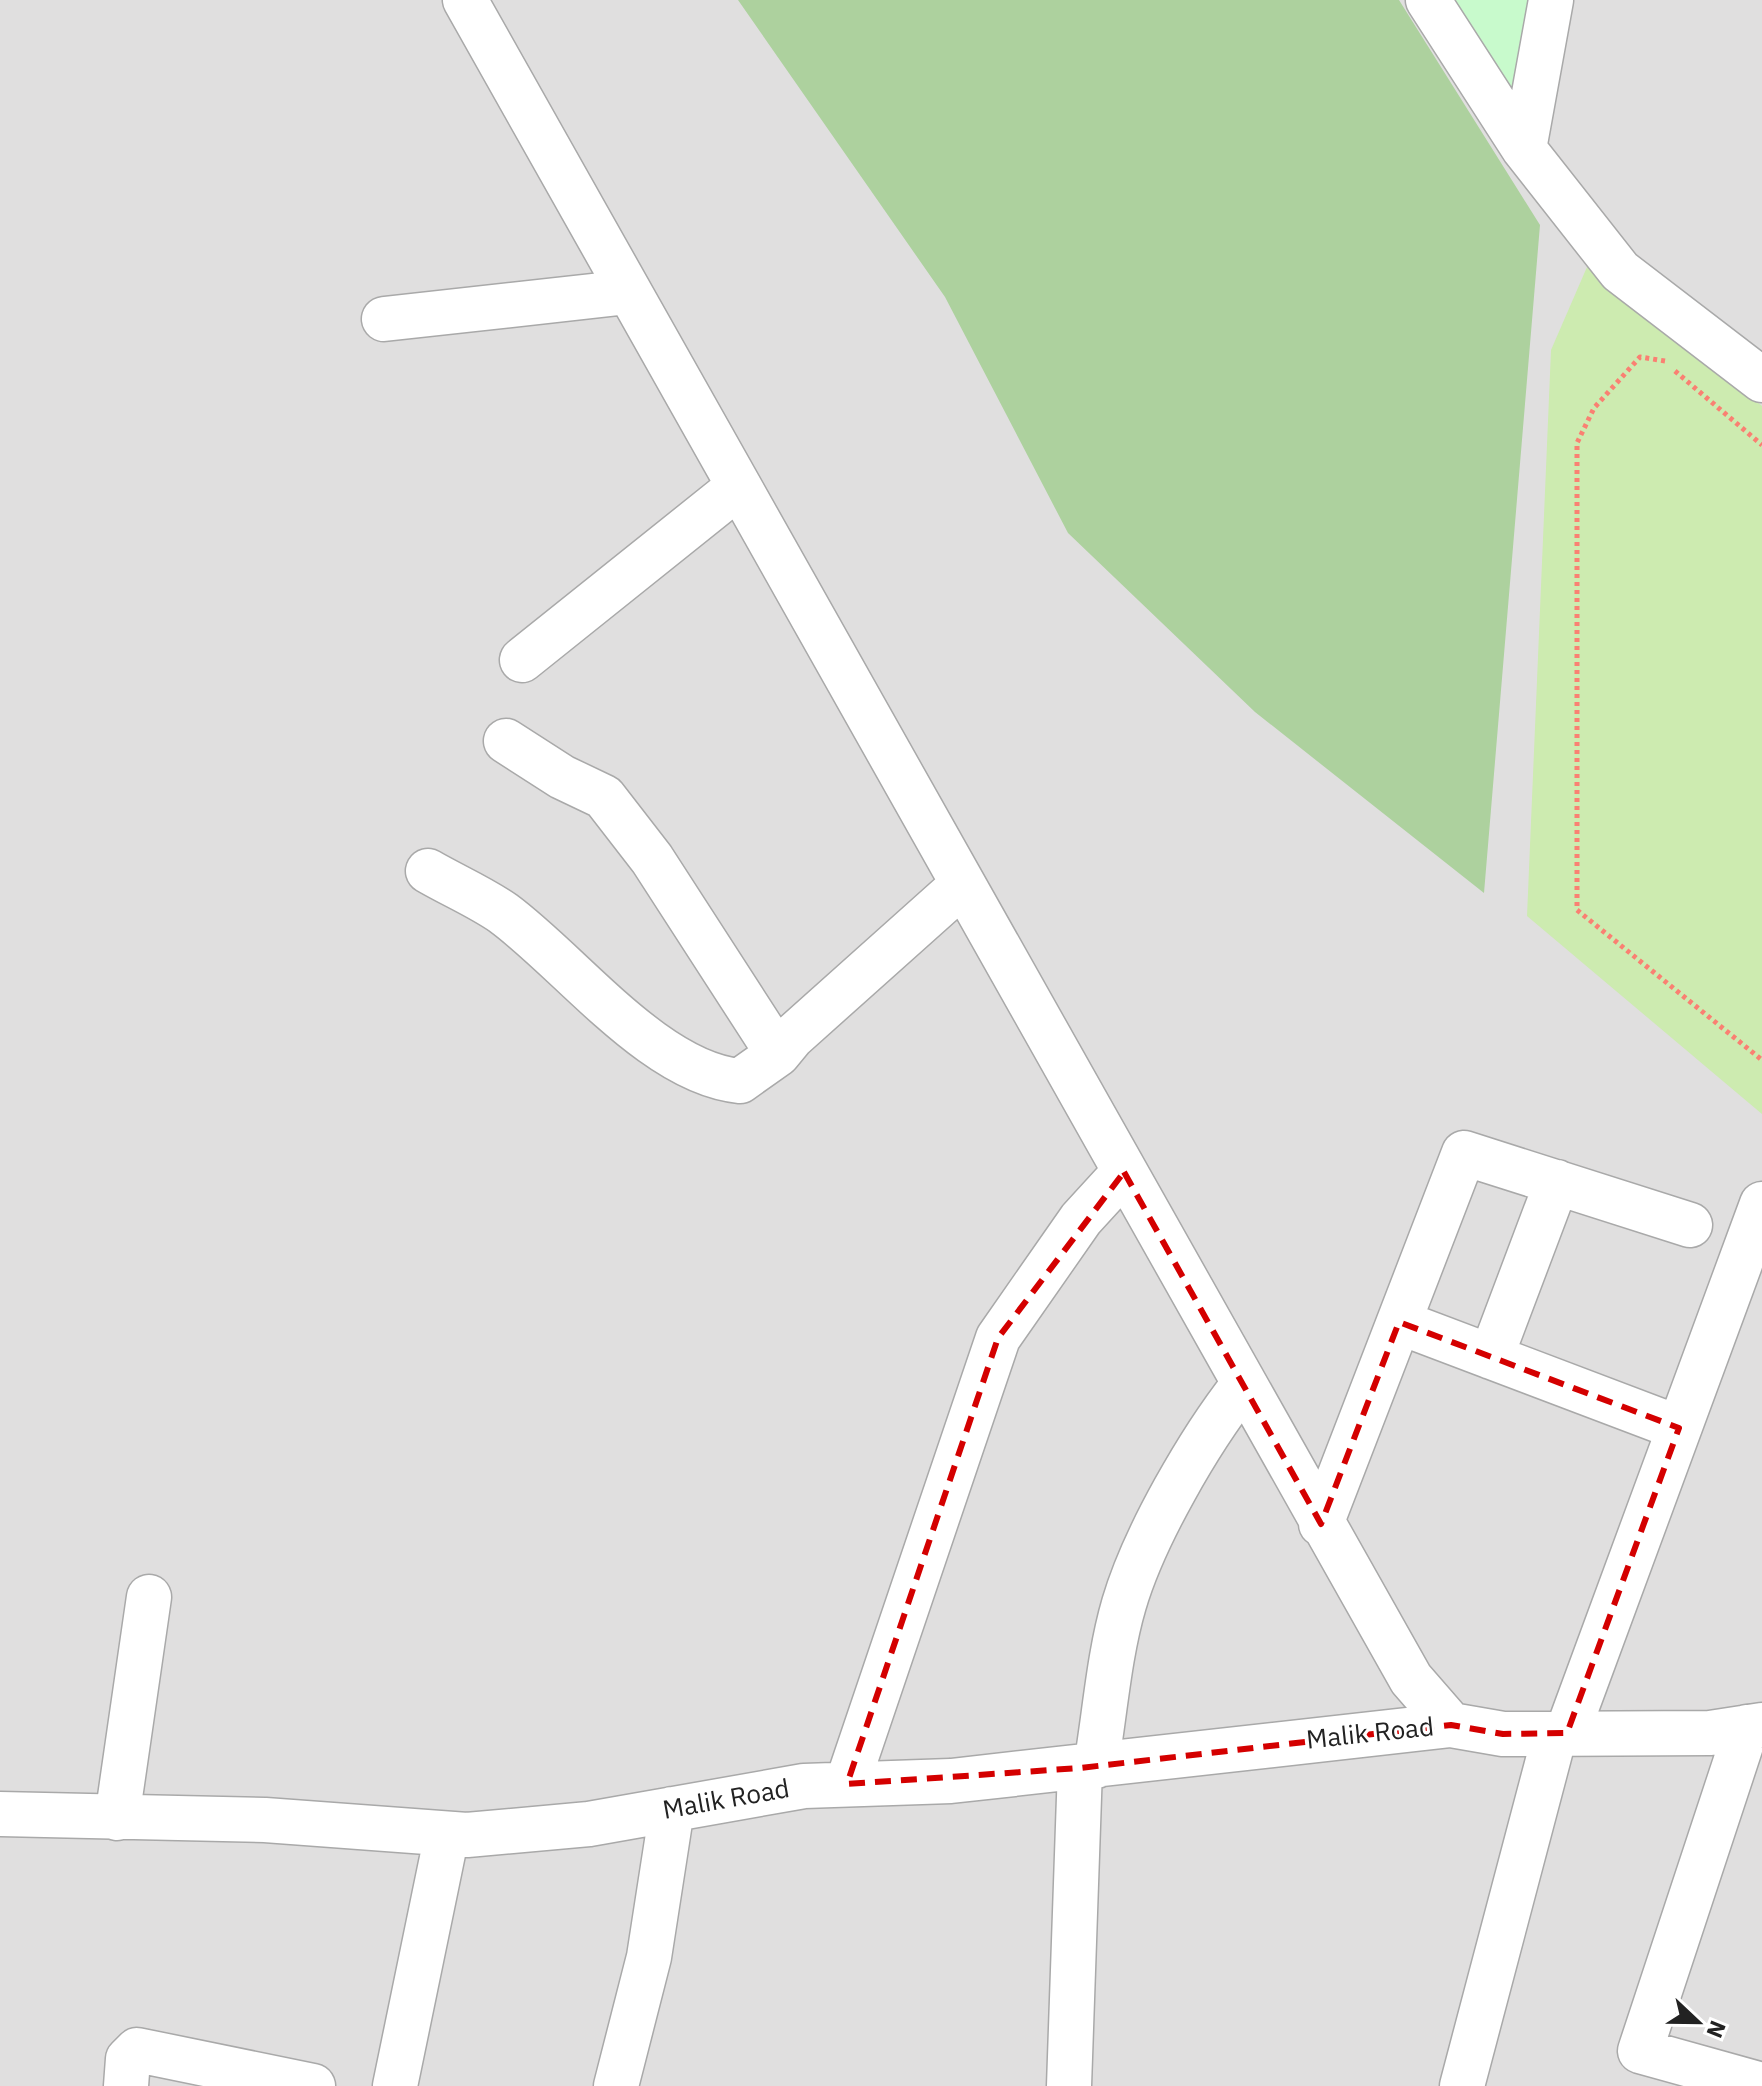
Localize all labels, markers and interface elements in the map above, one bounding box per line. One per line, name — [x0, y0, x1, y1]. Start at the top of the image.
street label: Malik Road — [1304, 1708, 1435, 1756]
street label: Malik Road — [660, 1770, 792, 1826]
north arrow — [1658, 1982, 1738, 2062]
text: N — [1701, 2017, 1733, 2042]

